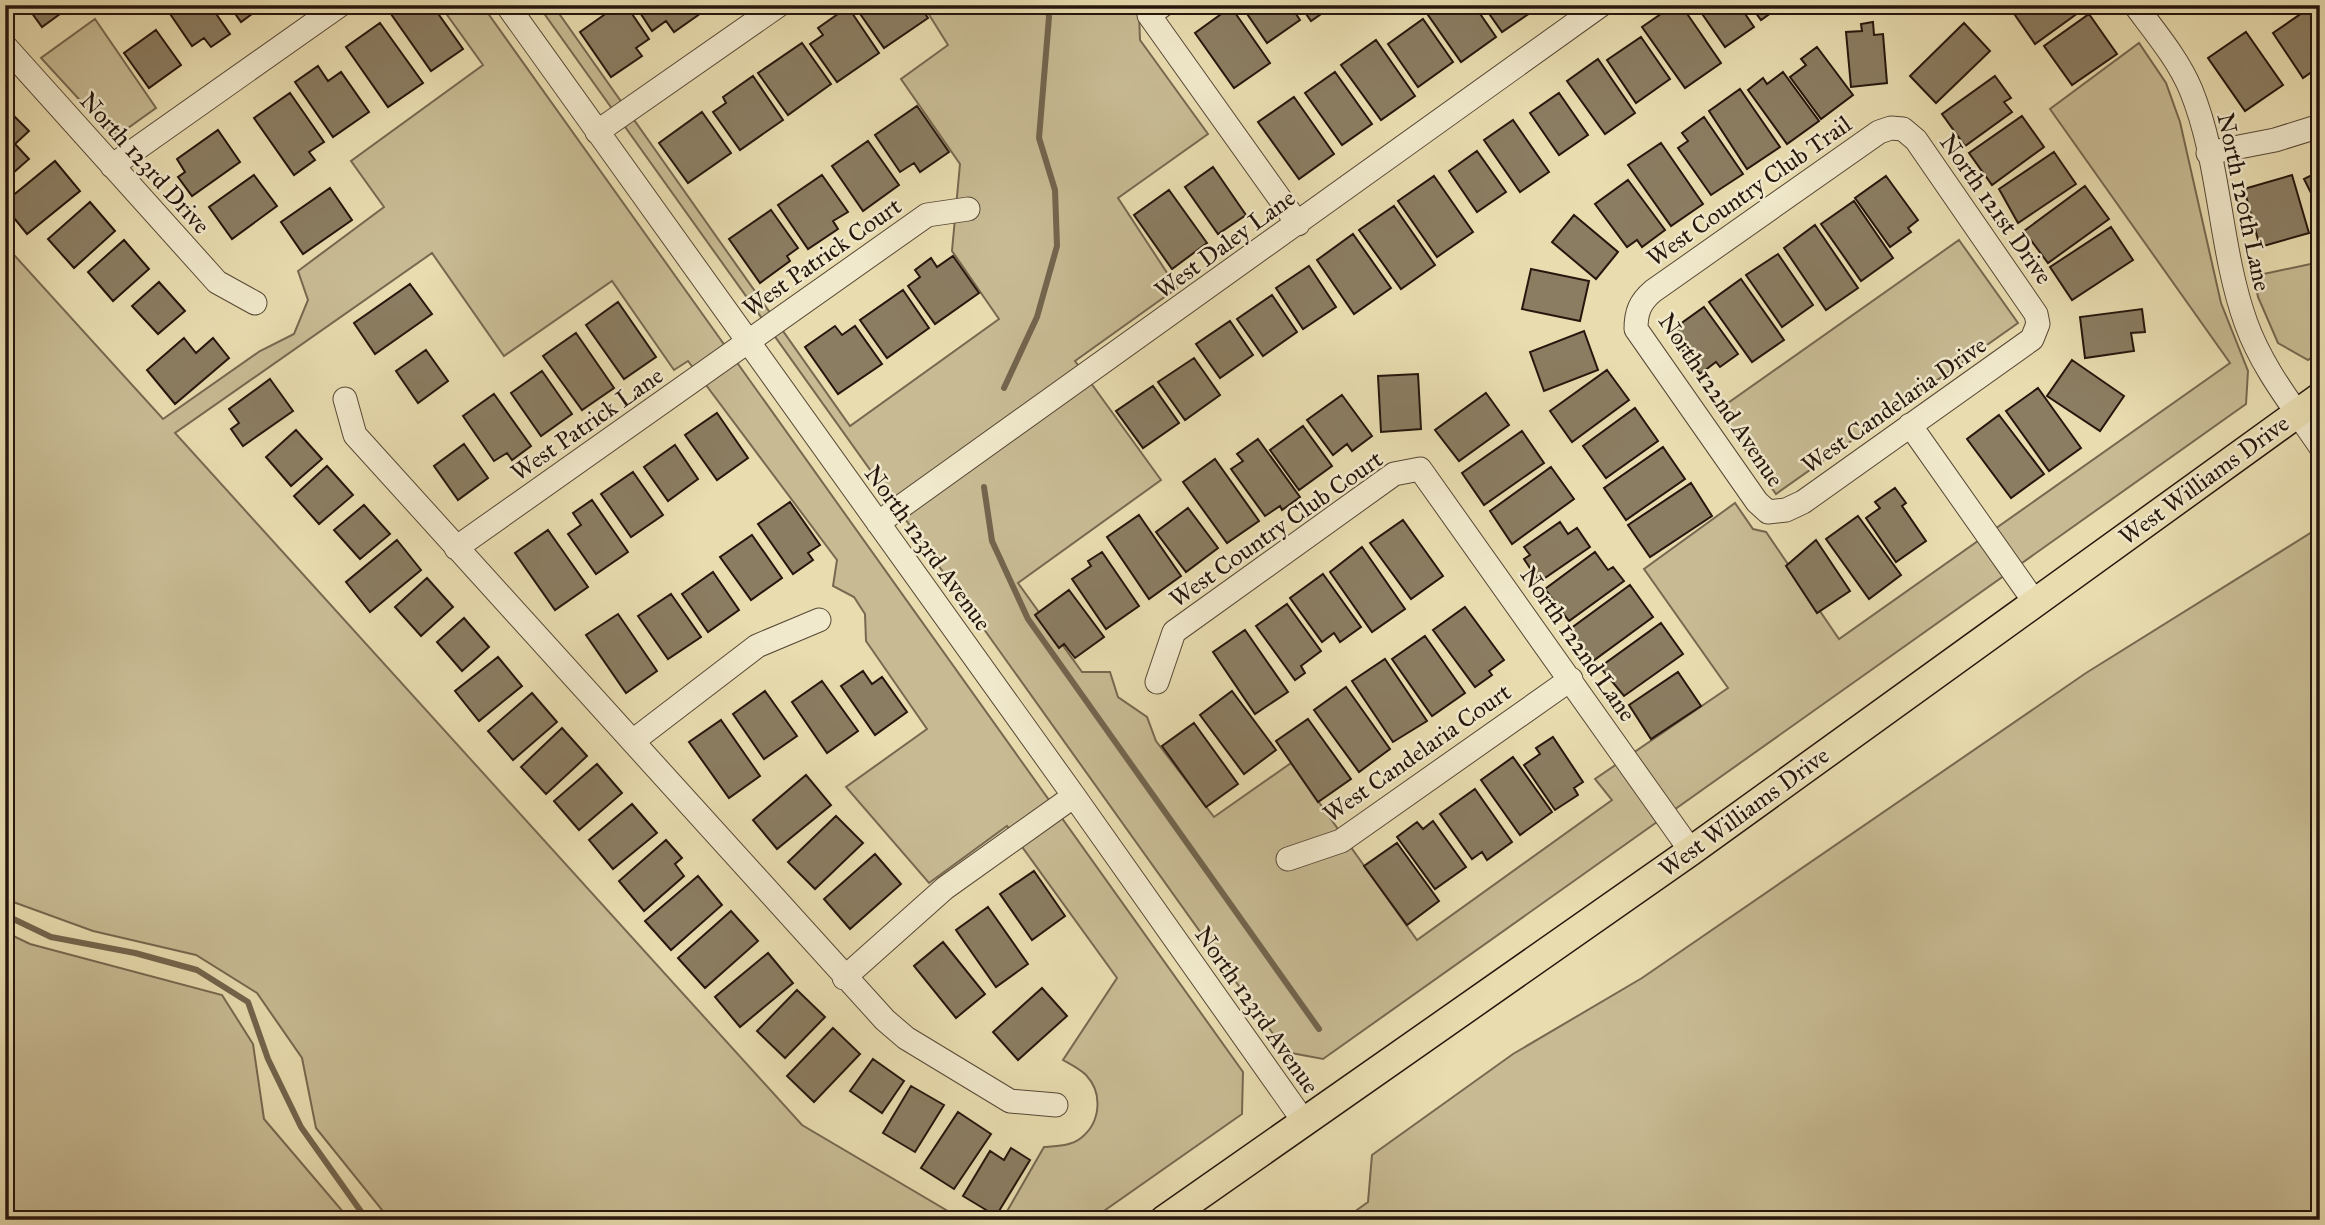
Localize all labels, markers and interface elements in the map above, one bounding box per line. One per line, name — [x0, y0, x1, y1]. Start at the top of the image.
street label: North 123rd Drive — [73, 86, 217, 240]
street label: West Country Club Trail — [1641, 109, 1857, 273]
street label: North 120th Lane — [2210, 110, 2278, 294]
street label: North 121st Drive — [1933, 128, 2059, 290]
street label: West Daley Lane — [1149, 183, 1301, 305]
street label: West Patrick Court — [737, 191, 908, 323]
street label: North 122nd Avenue — [1652, 307, 1790, 493]
street label: West Candelaria Drive — [1796, 330, 1992, 480]
street label: West Patrick Lane — [505, 360, 669, 488]
street label: West Williams Drive — [2113, 408, 2295, 552]
street label: West Country Club Court — [1163, 444, 1389, 614]
street label: North 123rd Avenue — [858, 459, 998, 637]
street label: North 122nd Lane — [1513, 561, 1643, 727]
street label: West Candelaria Court — [1317, 677, 1517, 829]
street label: West Williams Drive — [1653, 740, 1835, 884]
street label: North 123rd Avenue — [1188, 921, 1326, 1099]

